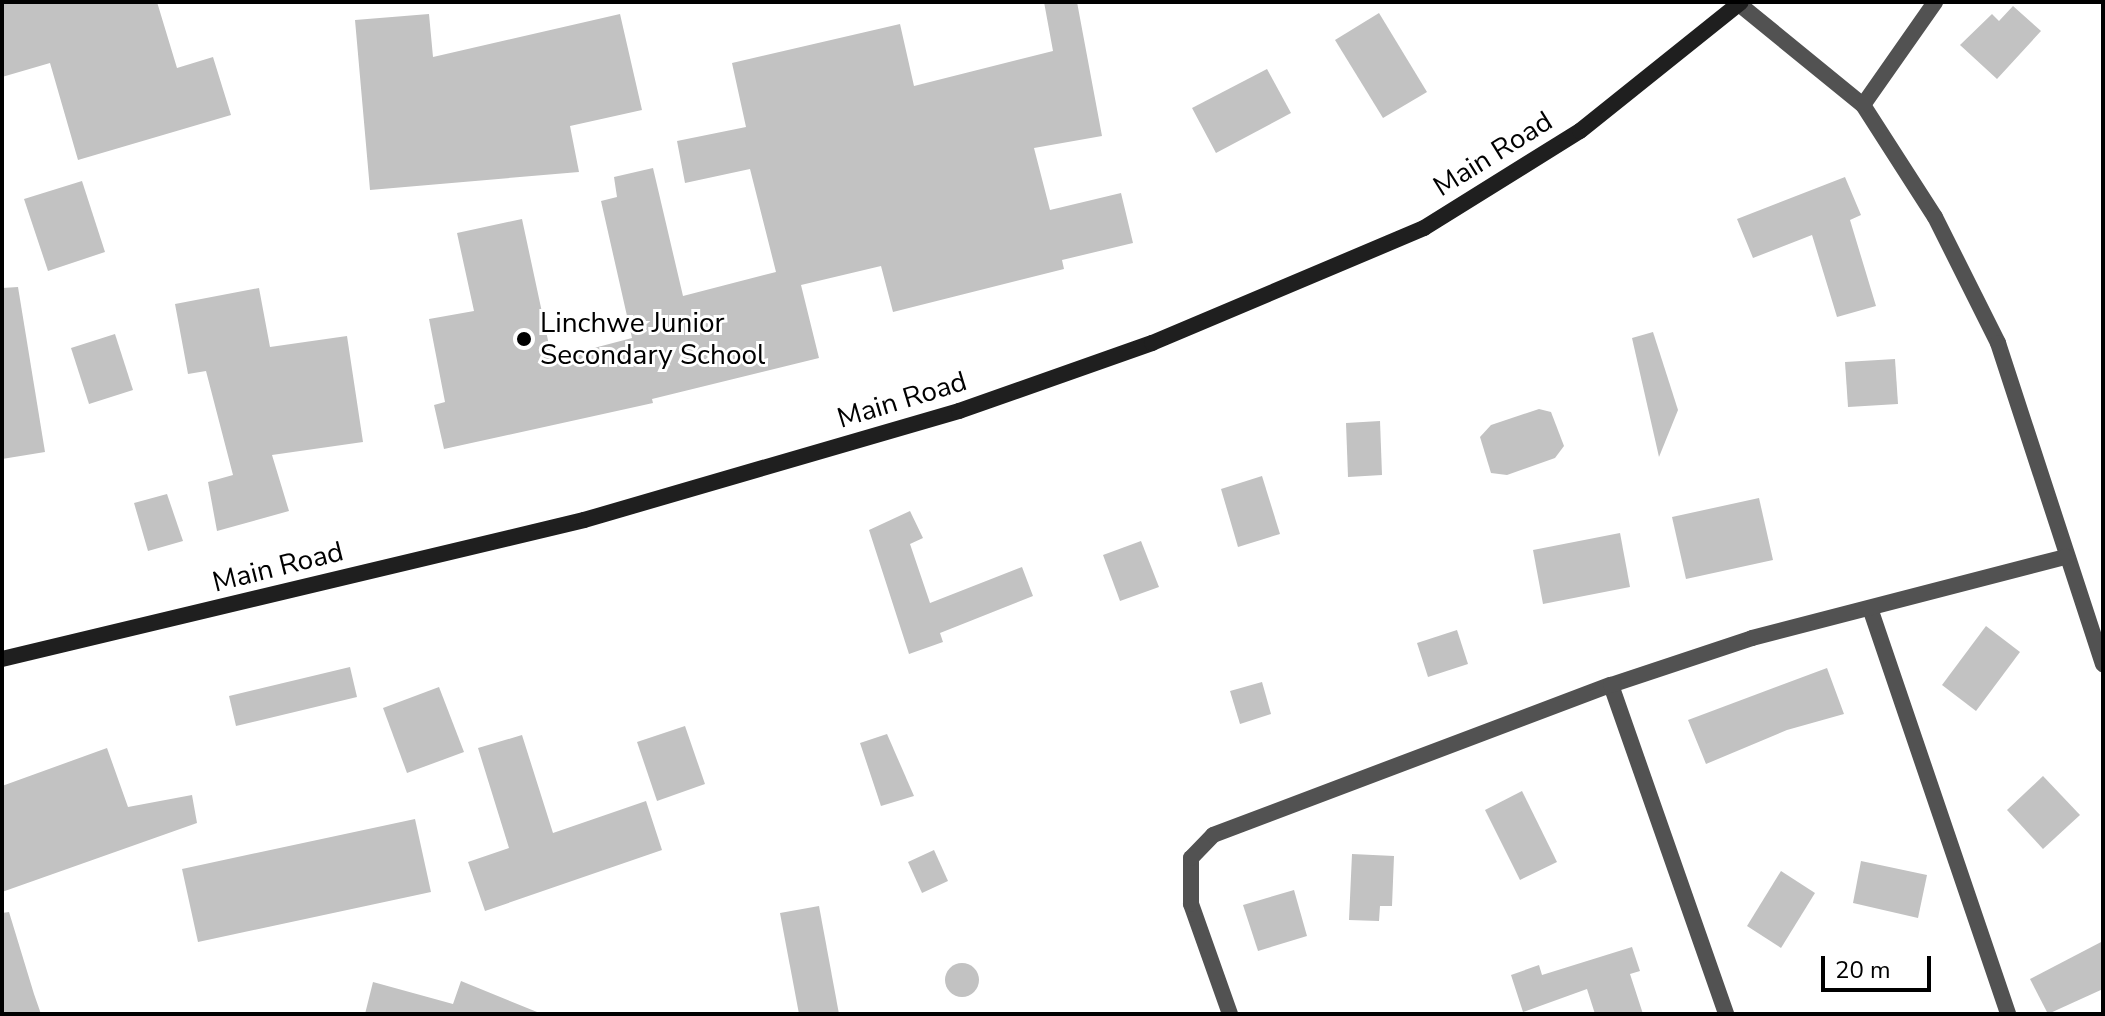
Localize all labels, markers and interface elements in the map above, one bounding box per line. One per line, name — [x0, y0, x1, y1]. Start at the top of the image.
street label: Main Road — [1427, 104, 1559, 204]
place label: Linchwe Junior Secondary School — [540, 306, 765, 372]
marker: Linchwe Junior Secondary School — [515, 330, 533, 348]
street label: Main Road — [833, 364, 971, 436]
street label: Main Road — [209, 535, 347, 599]
scale bar — [1825, 940, 1935, 990]
text: 20 m — [1835, 954, 1891, 986]

